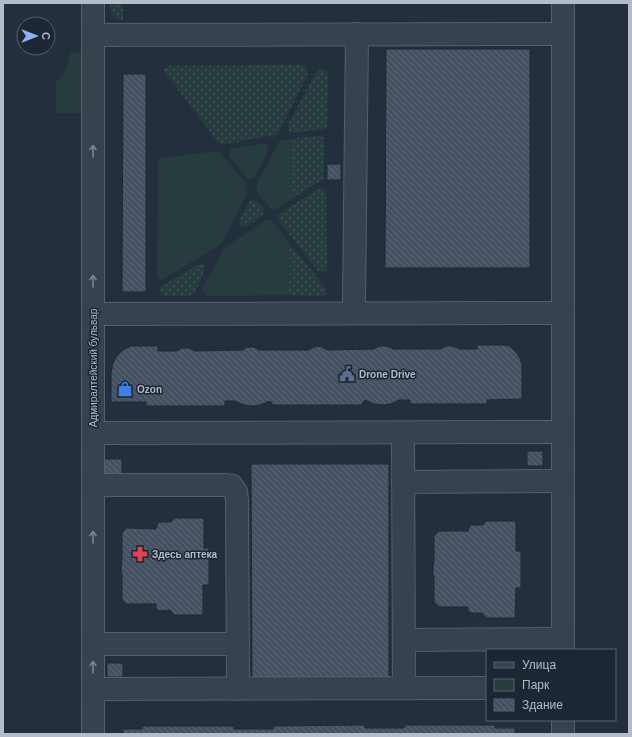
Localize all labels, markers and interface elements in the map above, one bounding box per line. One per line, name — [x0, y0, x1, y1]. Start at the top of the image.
north arrow — [16, 16, 56, 56]
text: С — [40, 32, 52, 40]
one-way arrow — [89, 145, 97, 158]
one-way arrow — [89, 275, 97, 288]
street label: Адмиралтейский бульвар — [88, 308, 99, 427]
public building icon: Drone Drive — [338, 365, 356, 383]
place label: Drone Drive — [359, 369, 416, 380]
shop icon: Ozon — [116, 380, 134, 398]
place label: Ozon — [137, 384, 162, 395]
one-way arrow — [89, 531, 97, 544]
pharmacy icon: Здесь аптека — [131, 545, 149, 563]
place label: Здесь аптека — [152, 549, 218, 560]
legend — [486, 649, 616, 721]
text: Улица — [522, 658, 556, 672]
one-way arrow — [89, 661, 97, 674]
text: Парк — [522, 678, 550, 692]
text: Здание — [522, 698, 563, 712]

